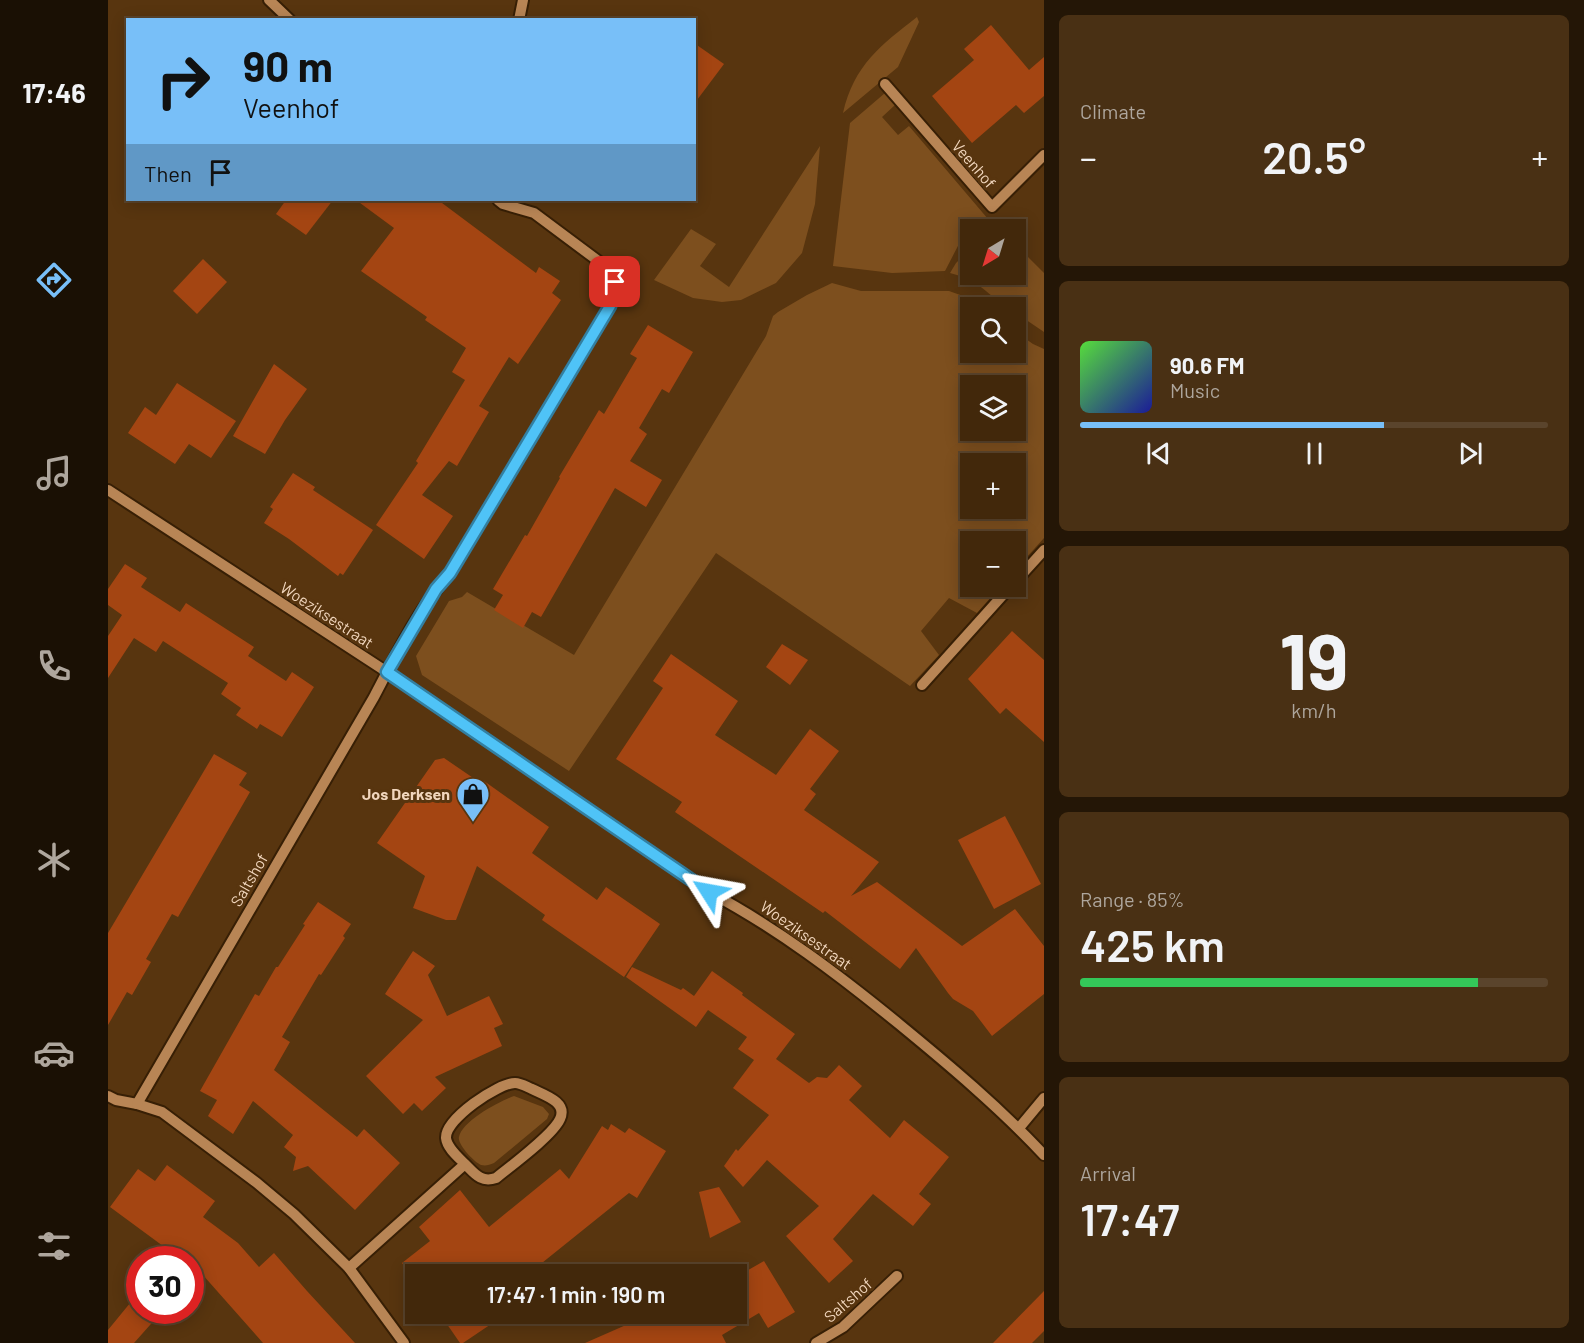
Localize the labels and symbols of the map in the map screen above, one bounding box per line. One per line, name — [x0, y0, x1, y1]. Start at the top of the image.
street label: Veenhof — [948, 136, 1000, 192]
north arrow — [960, 219, 1026, 285]
pin — [589, 256, 640, 307]
street label: Woeziksestraat — [277, 577, 377, 652]
shop icon: Jos Derksen — [455, 776, 491, 823]
place label: Jos Derksen — [362, 784, 450, 803]
street label: Saltshof — [226, 850, 271, 909]
position arrow — [677, 860, 741, 924]
street label: Woeziksestraat — [757, 896, 856, 973]
speed limit sign: 30 — [126, 1246, 204, 1324]
street label: Saltshof — [820, 1273, 876, 1326]

